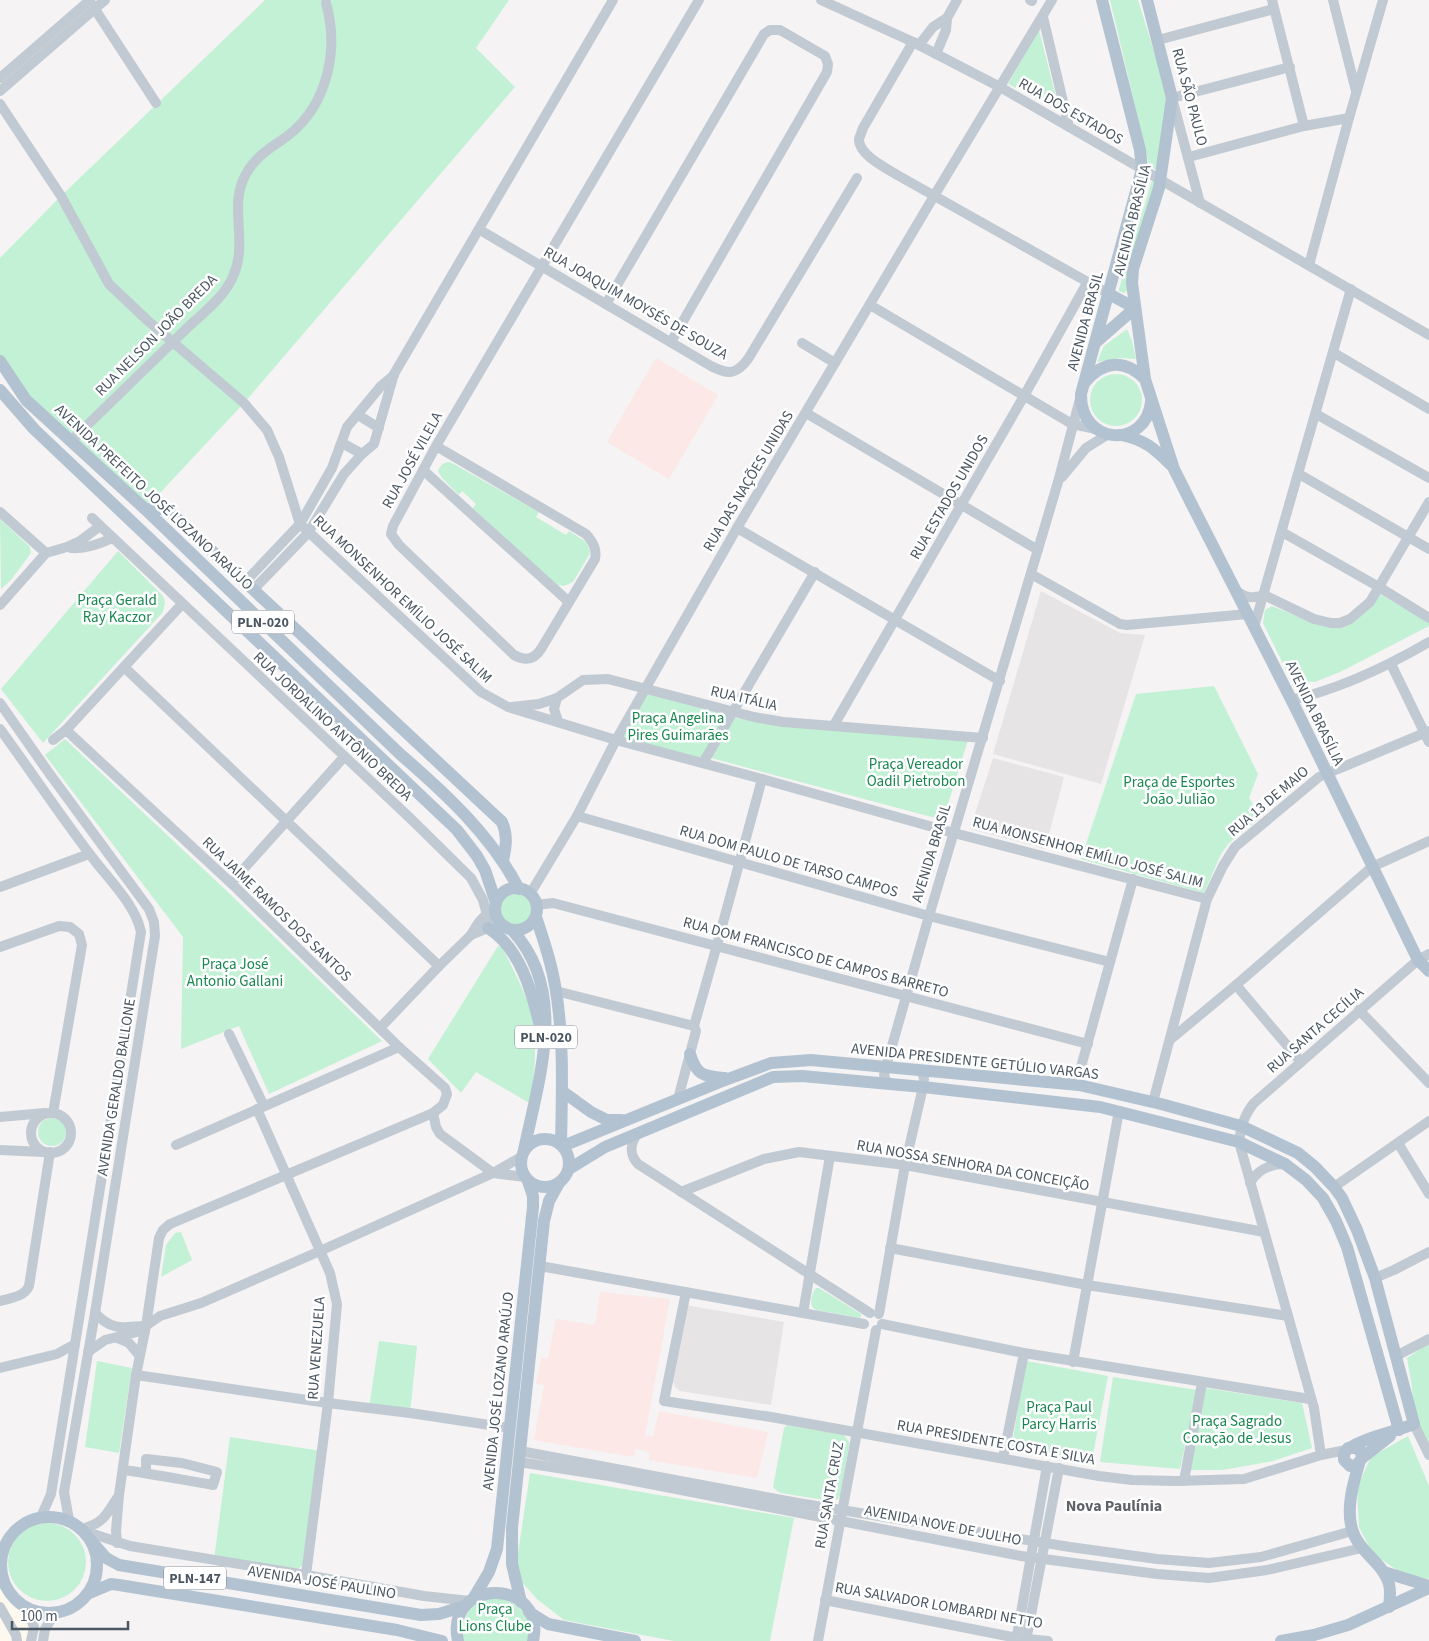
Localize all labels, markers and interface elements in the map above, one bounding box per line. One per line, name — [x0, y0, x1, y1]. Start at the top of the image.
street label: RUA SÃO PAULO — [1166, 46, 1213, 148]
street label: RUA DOS ESTADOS — [1015, 73, 1127, 150]
street label: AVENIDA BRASÍLIA — [1108, 161, 1157, 278]
street label: RUA JOAQUIM MOYSÉS DE SOUZA — [540, 242, 733, 365]
street label: RUA NELSON JOÃO BREDA — [91, 269, 223, 401]
street label: AVENIDA BRASIL — [1062, 269, 1109, 373]
street label: AVENIDA PREFEITO JOSÉ LOZANO ARAÚJO — [50, 400, 258, 595]
street label: RUA JOSÉ VILELA — [377, 407, 448, 512]
street label: RUA DAS NAÇÕES UNIDAS — [698, 407, 799, 555]
street label: RUA ESTADOS UNIDOS — [905, 431, 994, 564]
street label: RUA MONSENHOR EMÍLIO JOSÉ SALIM — [309, 511, 497, 688]
park label: Praça Gerald Ray Kaczor — [77, 590, 157, 628]
road number: PLN-020 — [232, 610, 294, 634]
street label: RUA JORDALINO ANTÔNIO BREDA — [249, 647, 417, 806]
street label: AVENIDA BRASÍLIA — [1280, 657, 1349, 770]
street label: RUA ITÁLIA — [708, 681, 780, 717]
park label: Praça Angelina Pires Guimarães — [627, 708, 729, 746]
park label: Praça Vereador Oadil Pietrobon — [867, 754, 965, 792]
street label: RUA 13 DE MAIO — [1223, 761, 1313, 842]
park label: Praça de Esportes João Julião — [1123, 772, 1235, 810]
street label: AVENIDA BRASIL — [907, 801, 956, 905]
street label: RUA MONSENHOR EMÍLIO JOSÉ SALIM — [970, 812, 1205, 893]
street label: RUA DOM PAULO DE TARSO CAMPOS — [677, 820, 901, 903]
street label: RUA JAIME RAMOS DOS SANTOS — [197, 832, 356, 987]
street label: RUA DOM FRANCISCO DE CAMPOS BARRETO — [681, 912, 951, 1003]
park label: Praça José Antonio Gallani — [187, 954, 283, 992]
street label: RUA SANTA CECÍLIA — [1262, 982, 1369, 1078]
street label: AVENIDA GERALDO BALLONE — [92, 997, 141, 1177]
road number: PLN-020 — [515, 1026, 577, 1048]
street label: AVENIDA PRESIDENTE GETÚLIO VARGAS — [850, 1038, 1100, 1085]
street label: RUA NOSSA SENHORA DA CONCEIÇÃO — [855, 1135, 1091, 1196]
street label: AVENIDA JOSÉ LOZANO ARAÚJO — [478, 1291, 519, 1491]
street label: RUA VENEZUELA — [302, 1295, 331, 1400]
park label: Praça Paul Parcy Harris — [1021, 1397, 1097, 1435]
park label: Praça Sagrado Coração de Jesus — [1183, 1411, 1291, 1449]
street label: RUA PRESIDENTE COSTA E SILVA — [895, 1415, 1097, 1470]
street label: RUA SANTA CRUZ — [810, 1440, 849, 1550]
district label: Nova Paulínia — [1066, 1495, 1162, 1517]
street label: AVENIDA NOVE DE JULHO — [863, 1500, 1023, 1551]
street label: AVENIDA JOSÉ PAULINO — [246, 1560, 398, 1605]
road number: PLN-147 — [164, 1566, 226, 1590]
street label: RUA SALVADOR LOMBARDI NETTO — [833, 1577, 1044, 1634]
scale bar — [12, 1598, 129, 1630]
park label: Praça Lions Clube — [459, 1599, 531, 1637]
text: 100 m — [20, 1606, 58, 1627]

